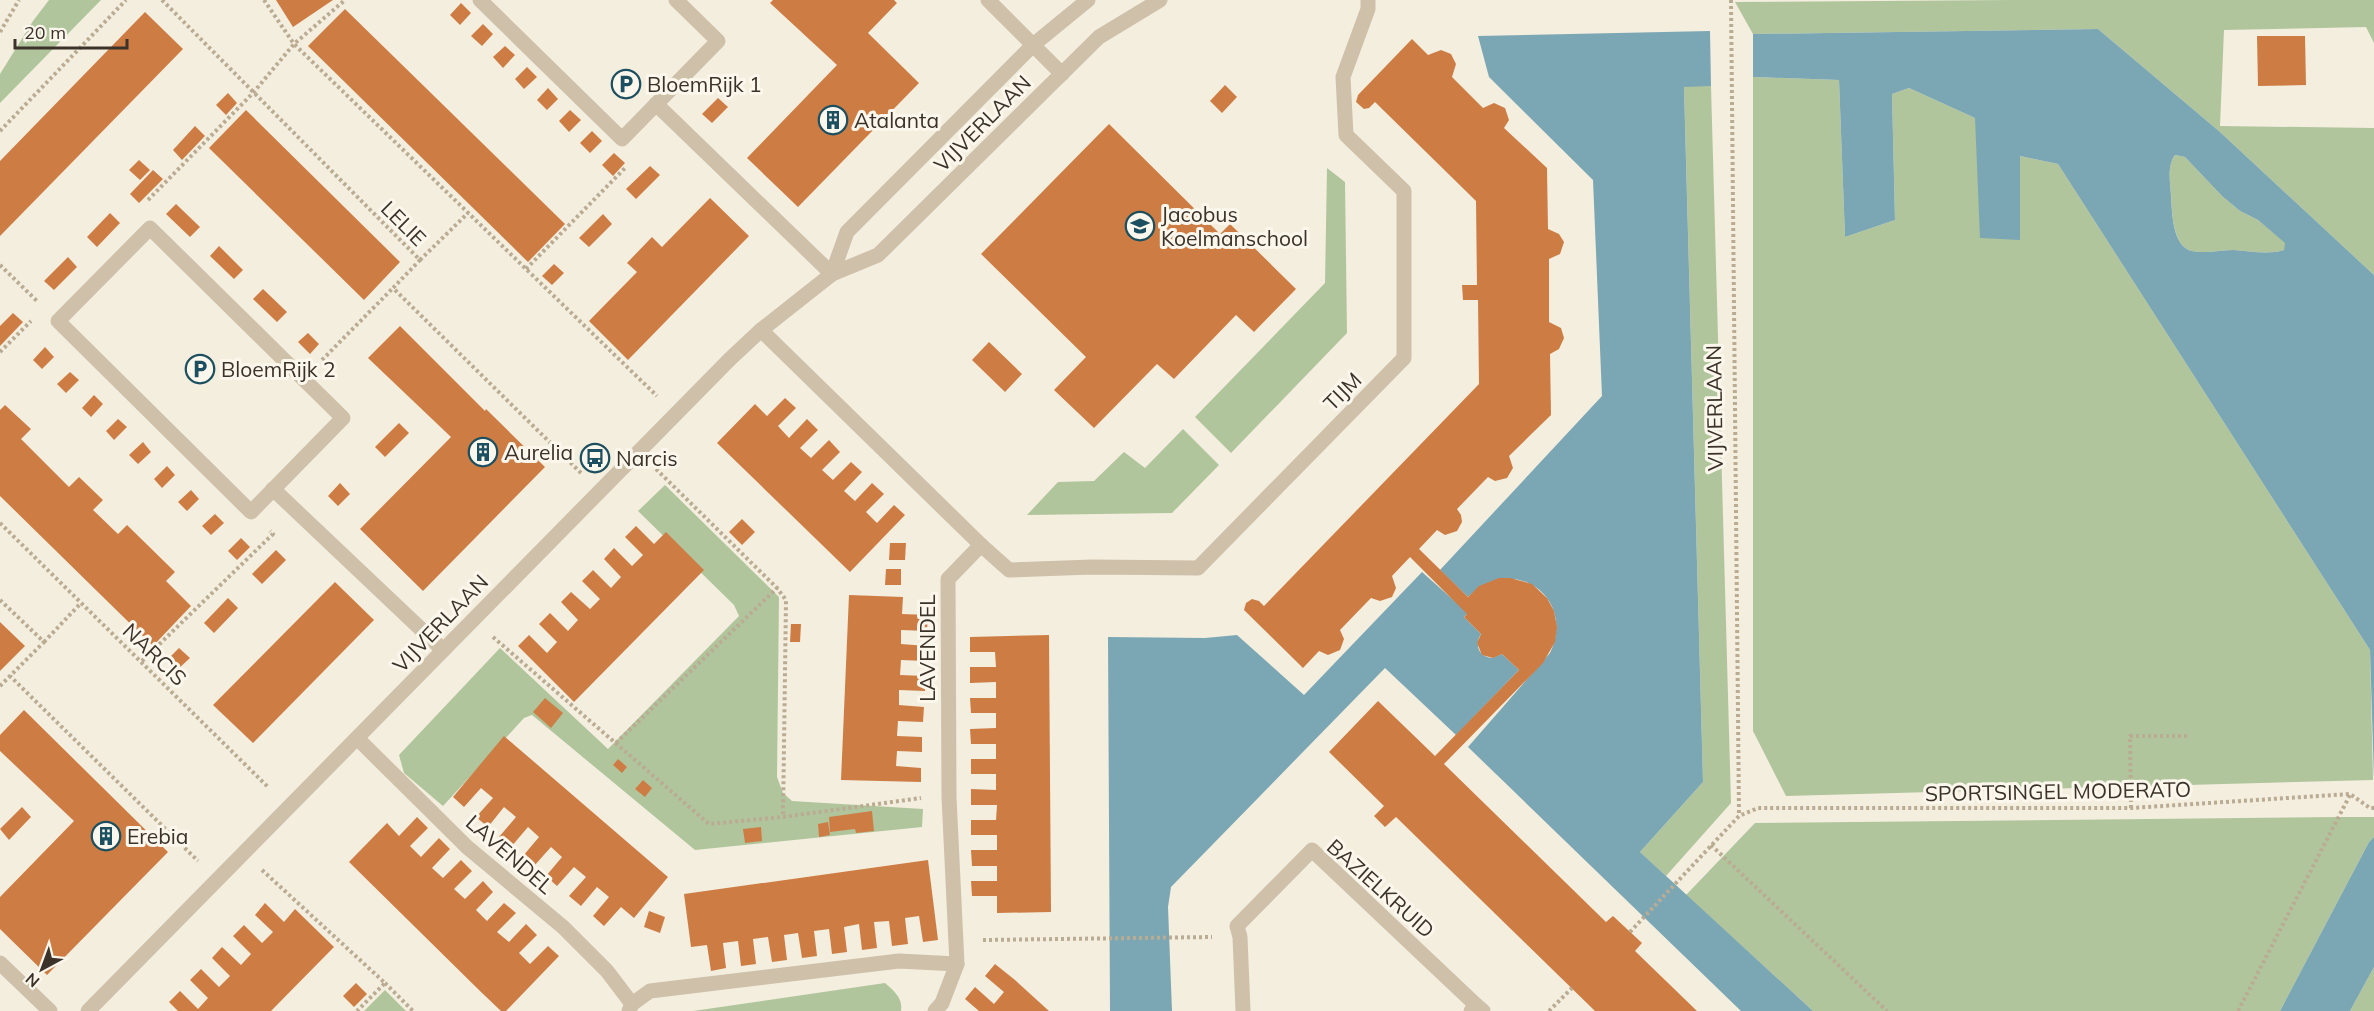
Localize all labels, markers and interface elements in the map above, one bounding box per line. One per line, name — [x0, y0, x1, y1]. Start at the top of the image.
scale bar — [15, 12, 128, 50]
text: 20 m — [24, 21, 66, 44]
parking icon: BloemRijk 1 — [610, 68, 642, 100]
street label: VIJVERLAAN — [928, 69, 1036, 177]
place label: BloemRijk 1 — [647, 71, 762, 97]
building icon: Atalanta — [817, 104, 849, 136]
place label: Atalanta — [854, 107, 939, 133]
street label: LELIE — [376, 195, 432, 251]
place label: Jacobus Koelmanschool — [1161, 201, 1308, 251]
school or university icon: Jacobus Koelmanschool — [1124, 210, 1156, 242]
street label: VIJVERLAAN — [1700, 345, 1728, 471]
parking icon: BloemRijk 2 — [184, 353, 216, 385]
place label: BloemRijk 2 — [221, 356, 336, 382]
street label: TIJM — [1318, 367, 1366, 415]
building icon: Aurelia — [467, 436, 499, 468]
place label: Aurelia — [504, 439, 573, 465]
bus stop icon: Narcis — [579, 442, 611, 474]
place label: Narcis — [616, 445, 678, 471]
street label: VIJVERLAAN — [387, 569, 493, 677]
street label: LAVENDEL — [914, 594, 940, 702]
street label: NARCIS — [118, 617, 192, 691]
street label: SPORTSINGEL MODERATO — [1925, 776, 2191, 806]
street label: LAVENDEL — [461, 809, 560, 899]
building icon: Erebia — [90, 820, 122, 852]
place label: Erebia — [127, 823, 188, 849]
street label: BAZIELKRUID — [1322, 833, 1440, 943]
north arrow — [12, 939, 72, 999]
text: N — [21, 969, 43, 992]

